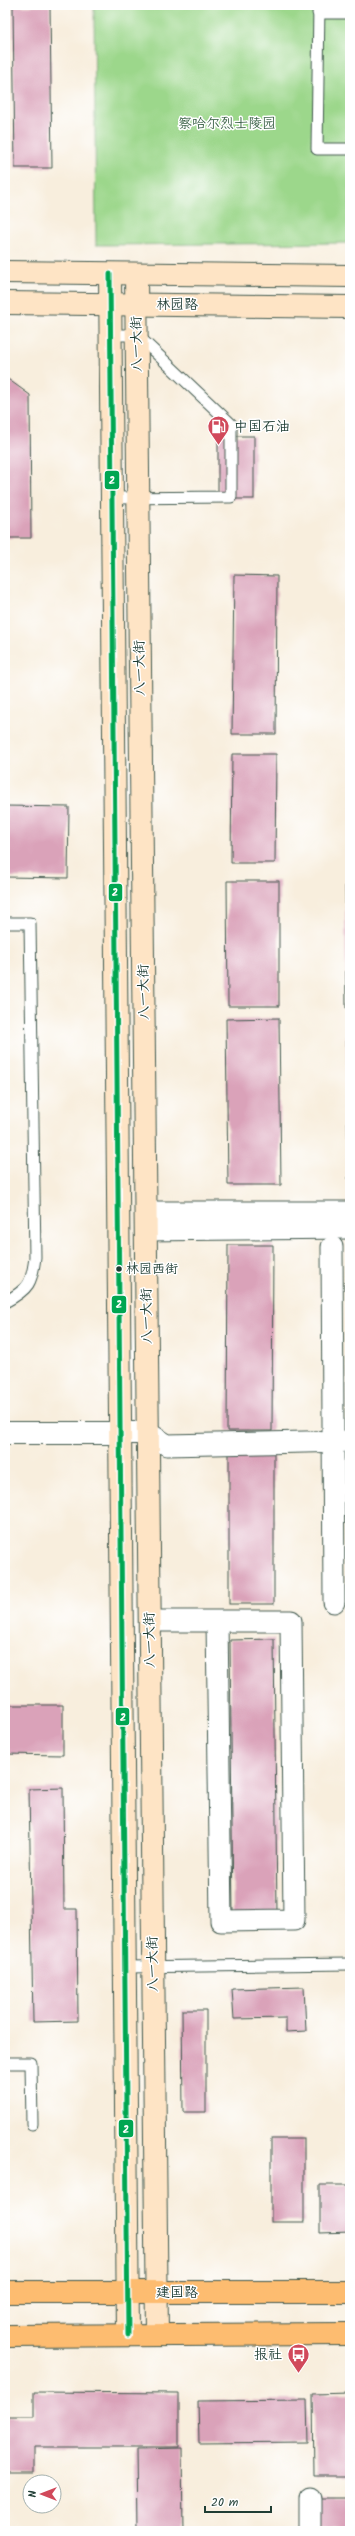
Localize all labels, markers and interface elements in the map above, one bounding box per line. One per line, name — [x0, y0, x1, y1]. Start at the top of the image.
park label: 察哈尔烈士陵园 — [178, 113, 276, 135]
street label: 林园路 — [156, 294, 198, 316]
street label: 八一大街 — [126, 316, 148, 372]
fuel station icon: 中国石油 — [205, 414, 231, 447]
place label: 中国石油 — [234, 416, 290, 438]
line badge: 2 — [104, 470, 120, 490]
text: 2 — [109, 472, 115, 490]
street label: 八一大街 — [129, 640, 151, 696]
line badge: 2 — [108, 883, 123, 902]
text: 2 — [112, 884, 118, 902]
street label: 八一大街 — [133, 964, 155, 1020]
place label: 林园西街 — [126, 1259, 178, 1280]
marker: 林园西街 — [114, 1264, 124, 1274]
street label: 八一大街 — [136, 1288, 158, 1344]
line badge: 2 — [111, 1295, 127, 1314]
text: 2 — [116, 1296, 122, 1314]
street label: 八一大街 — [139, 1612, 161, 1668]
line badge: 2 — [115, 1707, 130, 1726]
text: 2 — [120, 1709, 126, 1727]
street label: 八一大街 — [142, 1936, 164, 1992]
line badge: 2 — [118, 2119, 134, 2138]
text: 2 — [123, 2121, 129, 2139]
street label: 建国路 — [156, 2282, 198, 2304]
bus stop icon: 报社 — [285, 2342, 311, 2375]
place label: 报社 — [254, 2344, 282, 2366]
north arrow — [22, 2474, 62, 2514]
scale bar — [205, 2488, 271, 2514]
text: N — [24, 2490, 42, 2497]
text: 20 m — [211, 2493, 239, 2512]

